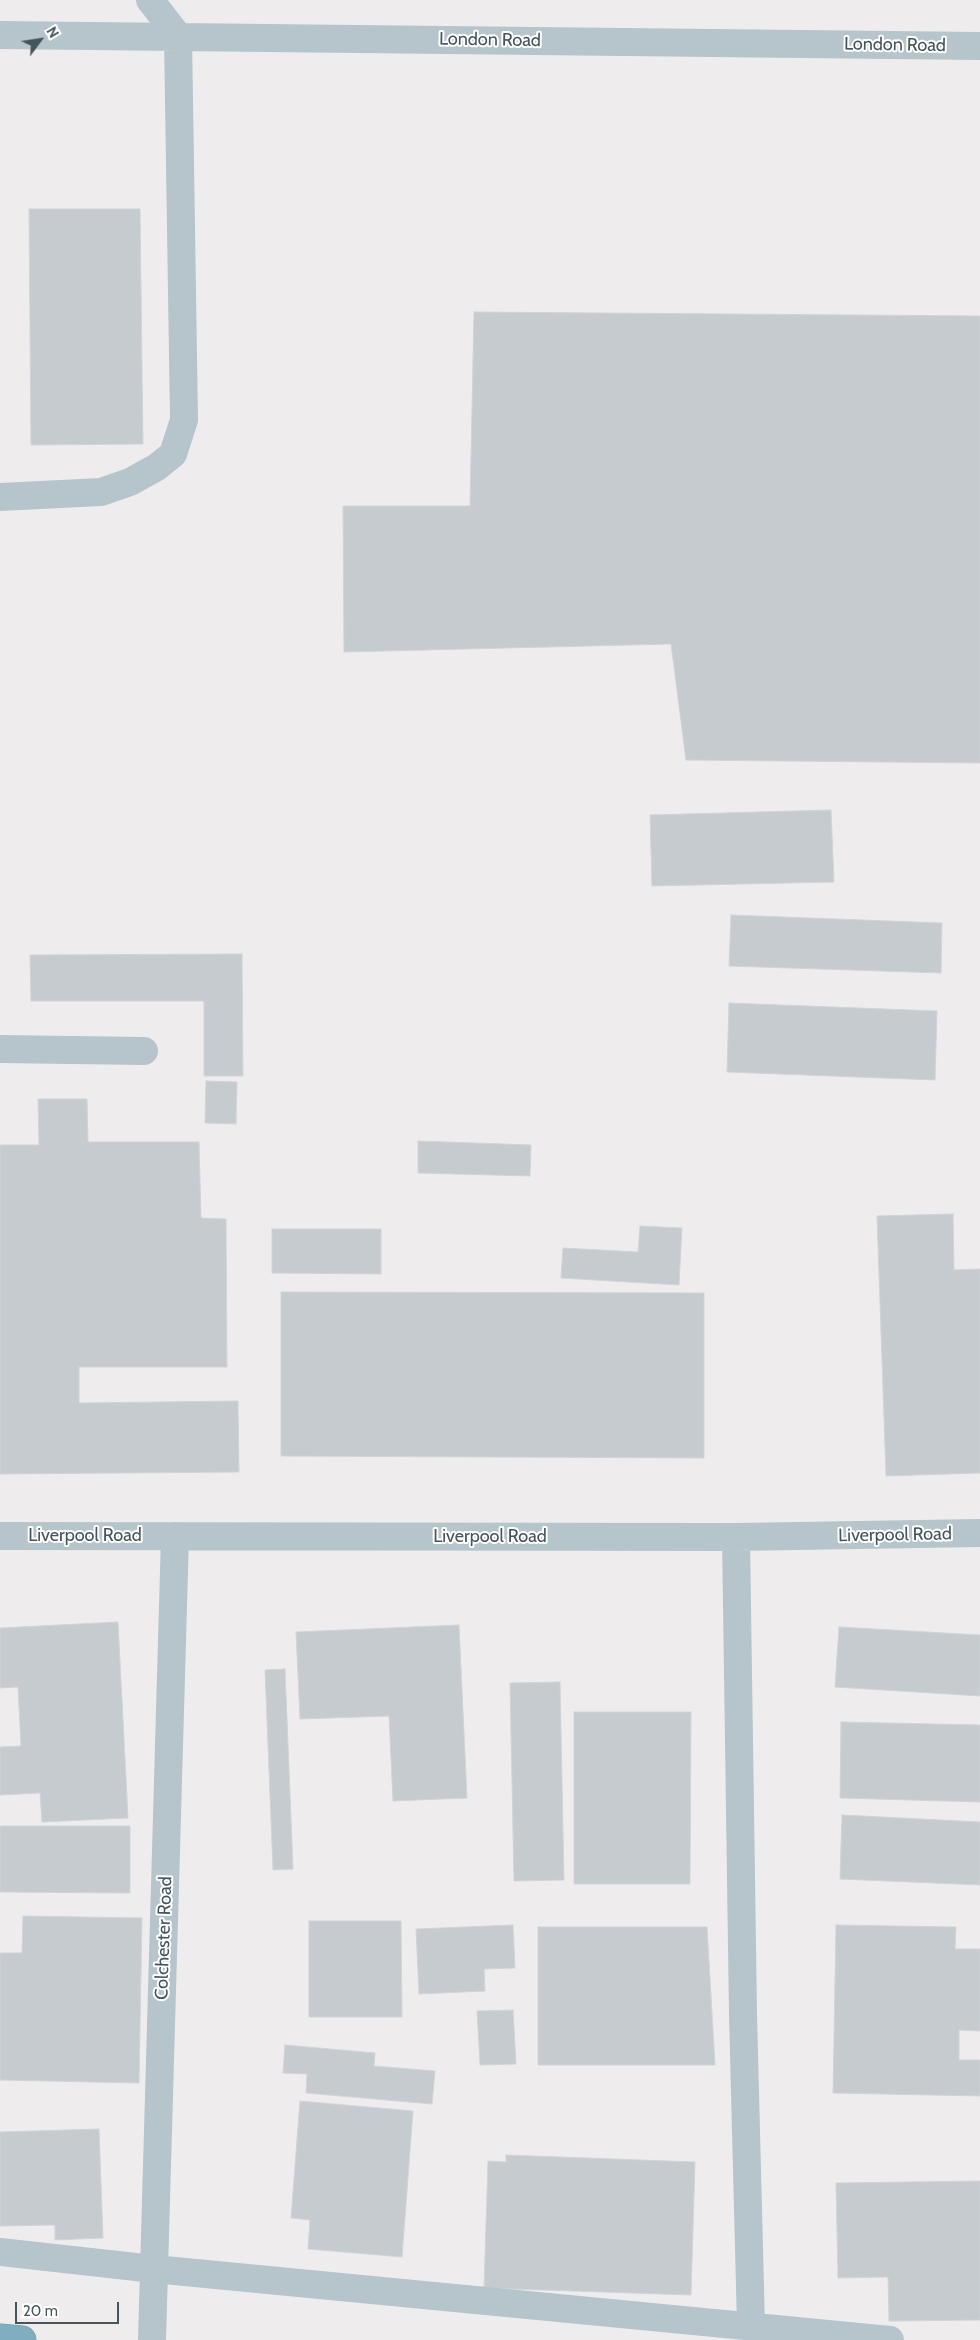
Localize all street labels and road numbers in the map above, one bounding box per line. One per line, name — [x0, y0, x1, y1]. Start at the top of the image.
street label: London Road — [439, 28, 541, 52]
street label: London Road — [844, 33, 946, 57]
street label: Liverpool Road — [838, 1523, 952, 1547]
street label: Liverpool Road — [28, 1525, 142, 1547]
street label: Liverpool Road — [433, 1526, 547, 1548]
street label: Colchester Road — [151, 1876, 177, 2000]

